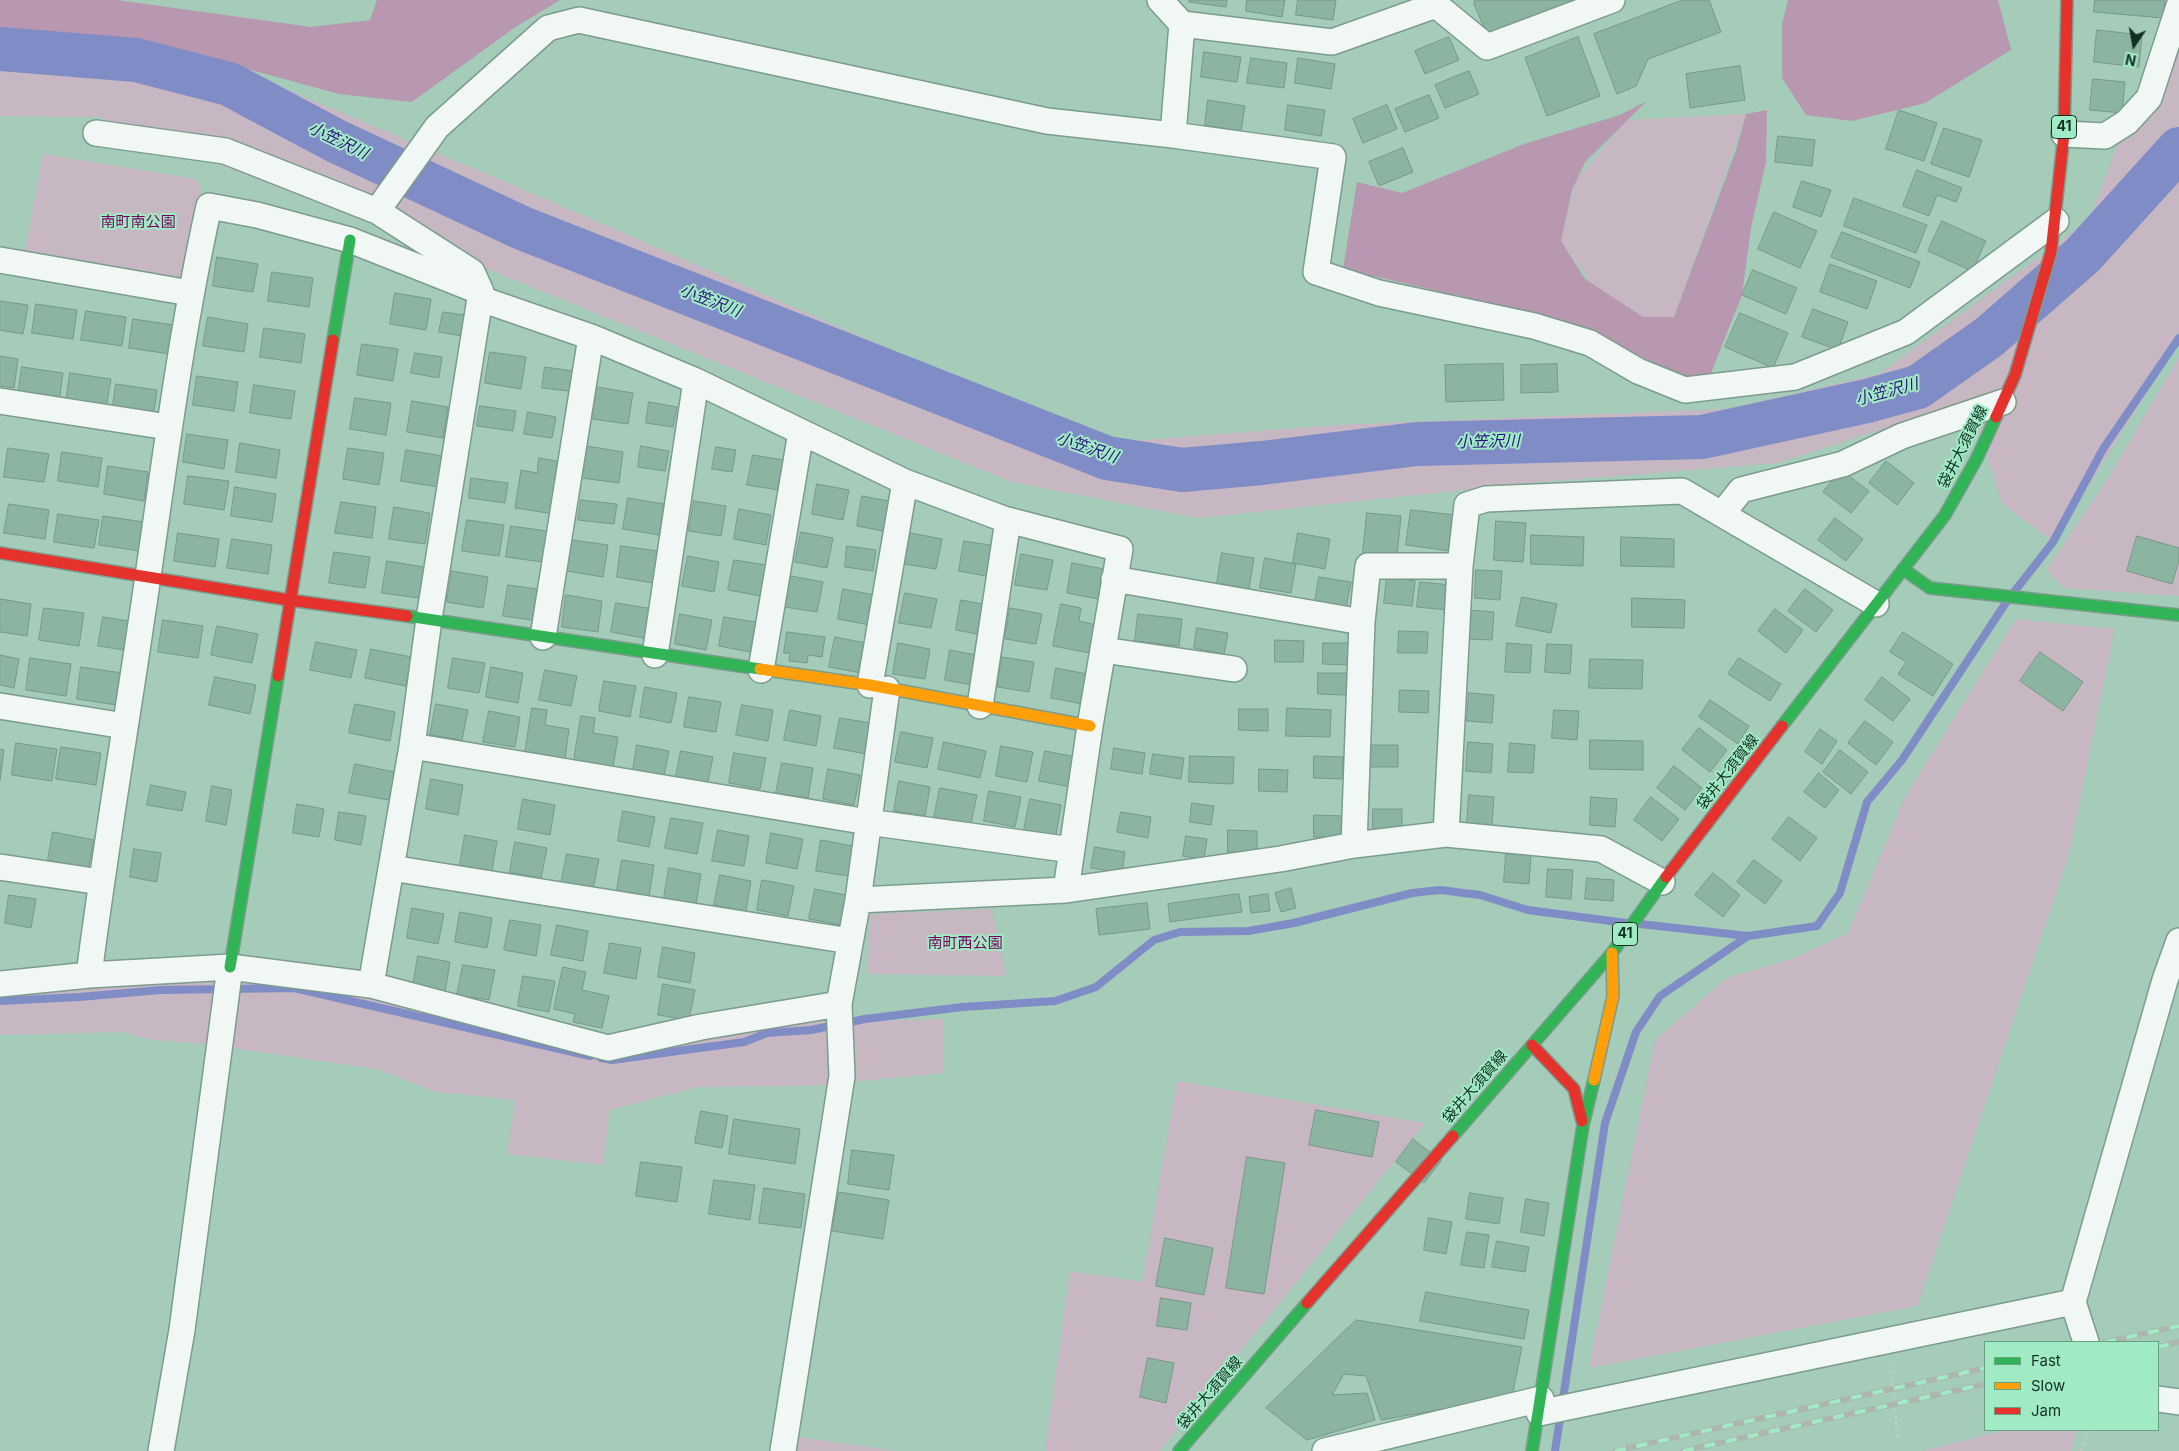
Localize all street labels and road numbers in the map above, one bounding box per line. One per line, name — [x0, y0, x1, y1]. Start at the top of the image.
road number: 41 — [2052, 115, 2076, 138]
street label: 袋井大須賀線 — [1935, 403, 1991, 491]
street label: 袋井大須賀線 — [1693, 731, 1763, 813]
road number: 41 — [1612, 922, 1638, 946]
street label: 袋井大須賀線 — [1439, 1047, 1511, 1127]
street label: 袋井大須賀線 — [1174, 1353, 1246, 1433]

